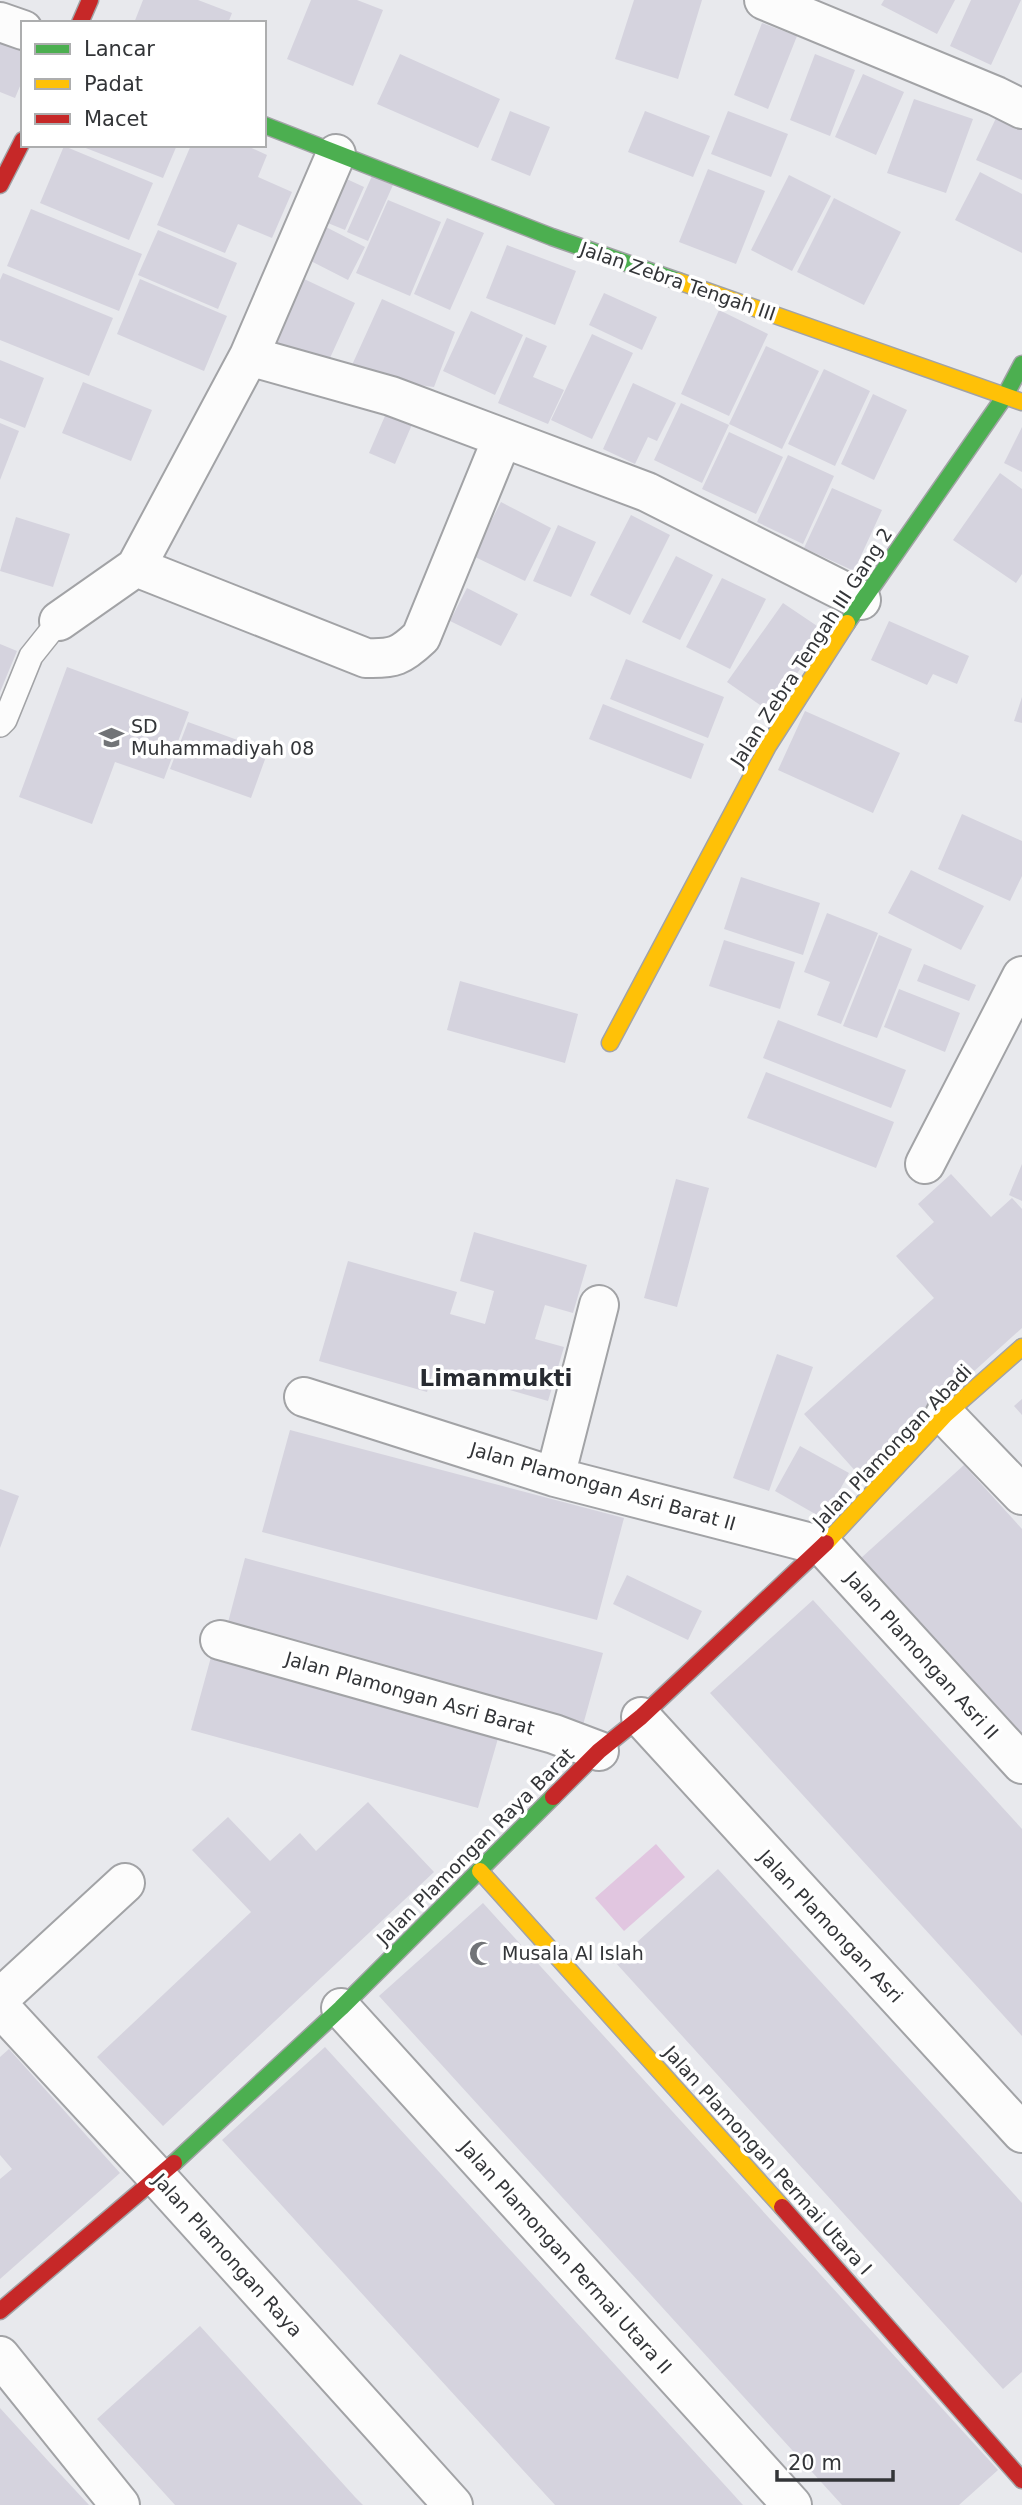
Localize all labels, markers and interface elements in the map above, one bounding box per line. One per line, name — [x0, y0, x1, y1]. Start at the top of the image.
legend — [21, 21, 266, 147]
text: Lancar — [84, 37, 155, 61]
text: Padat — [84, 72, 143, 96]
text: Macet — [84, 107, 148, 131]
street label: Jalan Zebra Tengah III — [576, 237, 779, 325]
street label: Jalan Zebra Tengah III Gang 2 — [725, 524, 896, 771]
place label: SD Muhammadiyah 08 — [131, 715, 314, 759]
school or university icon: SD Muhammadiyah 08 — [97, 723, 125, 751]
street label: Jalan Plamongan Abadi — [807, 1360, 976, 1533]
district label: Limanmukti — [420, 1365, 572, 1391]
street label: Jalan Plamongan Asri Barat II — [467, 1437, 738, 1535]
street label: Jalan Plamongan Asri II — [840, 1566, 1003, 1743]
street label: Jalan Plamongan Asri Barat — [282, 1647, 537, 1739]
street label: Jalan Plamongan Raya Barat — [371, 1743, 578, 1950]
street label: Jalan Plamongan Asri — [754, 1844, 907, 2007]
mosque icon: Musala Al Islah — [468, 1939, 496, 1967]
place label: Musala Al Islah — [502, 1942, 644, 1964]
street label: Jalan Plamongan Permai Utara I — [659, 2040, 877, 2279]
street label: Jalan Plamongan Permai Utara II — [455, 2135, 676, 2378]
street label: Jalan Plamongan Raya — [148, 2168, 307, 2341]
scale bar — [777, 2438, 892, 2482]
text: 20 m — [788, 2451, 842, 2475]

